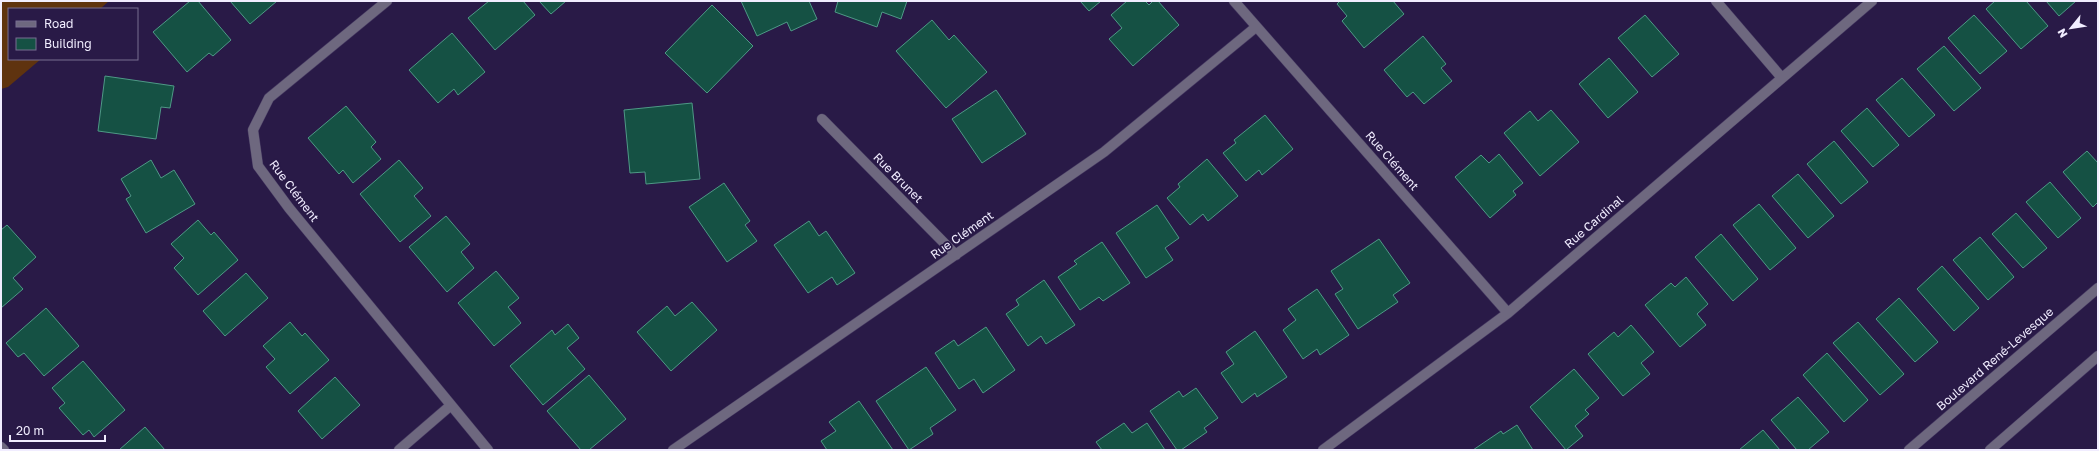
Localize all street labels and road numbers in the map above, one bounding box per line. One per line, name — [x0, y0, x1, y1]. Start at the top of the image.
street label: Rue Clément — [1363, 128, 1422, 194]
street label: Rue Brunet — [870, 150, 927, 206]
street label: Rue Clément — [266, 157, 323, 225]
street label: Rue Cardinal — [1561, 192, 1626, 251]
street label: Rue Clément — [927, 207, 996, 262]
street label: Boulevard René-Levesque — [1933, 304, 2056, 413]

